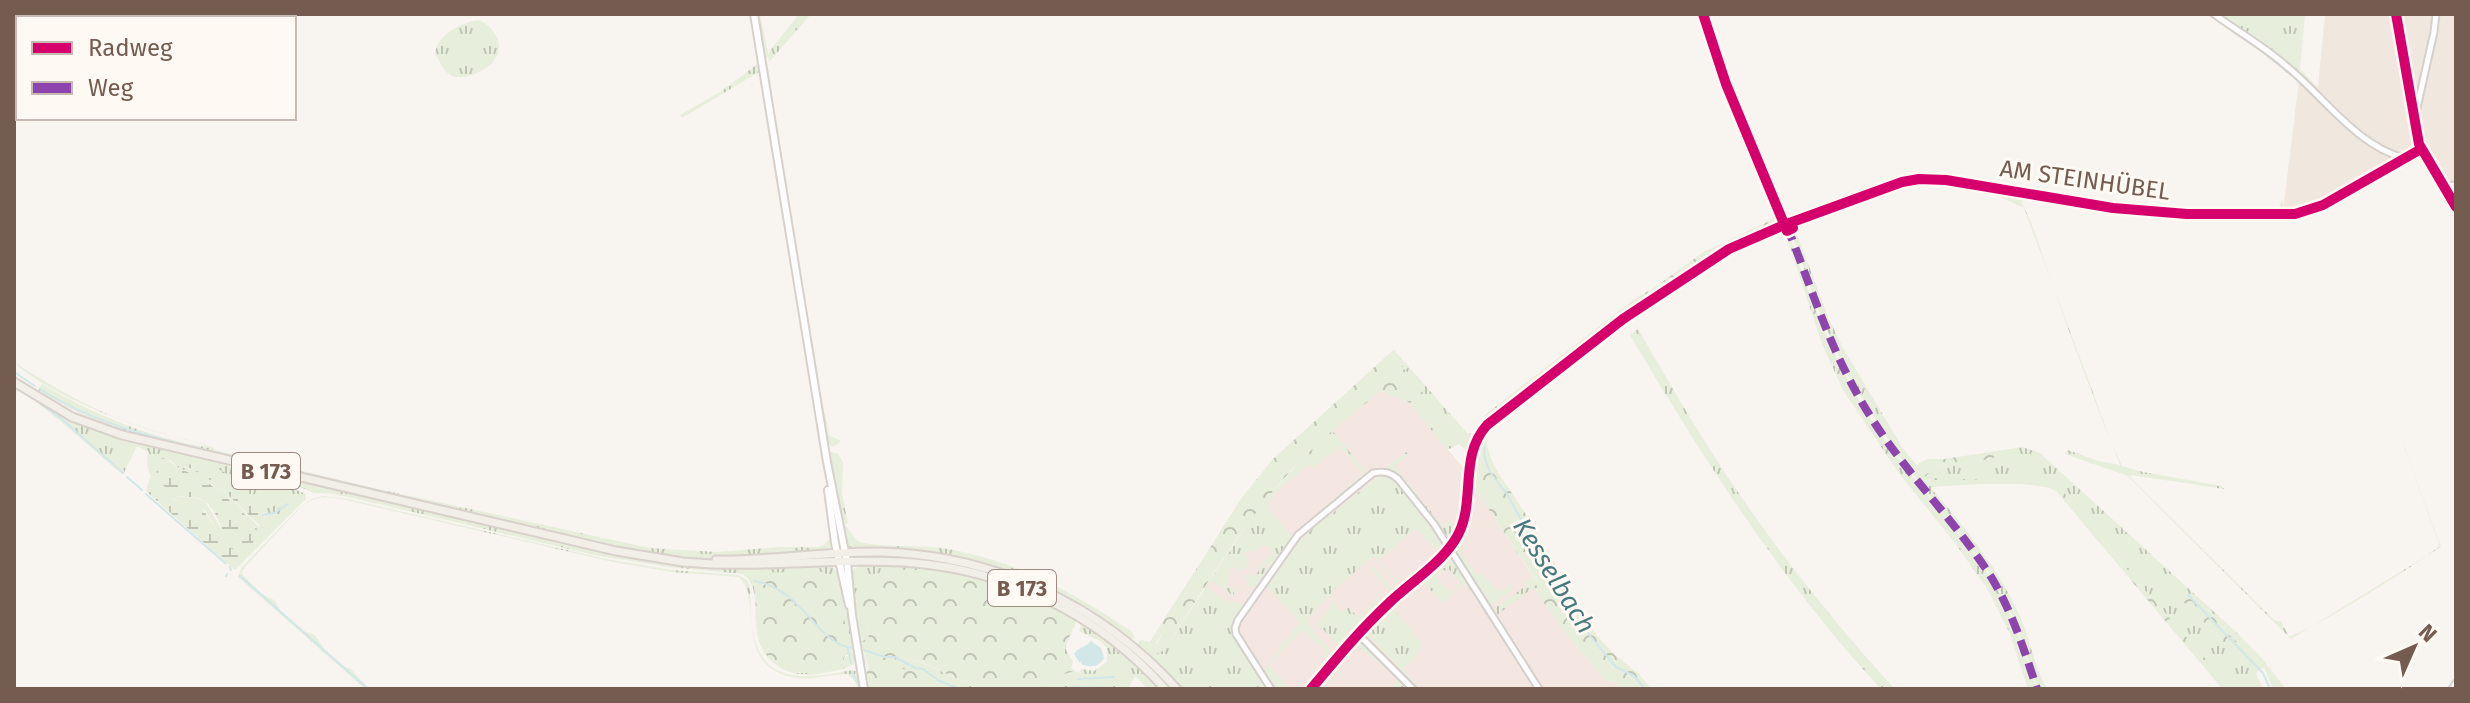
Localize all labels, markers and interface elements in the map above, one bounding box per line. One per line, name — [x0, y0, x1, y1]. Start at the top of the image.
legend — [16, 16, 296, 120]
text: Radweg — [88, 34, 173, 62]
text: Weg — [88, 74, 134, 102]
street label: AM STEINHÜBEL — [1998, 154, 2172, 206]
road number: B 173 — [232, 453, 300, 489]
water label: Kesselbach — [1506, 513, 1602, 639]
road number: B 173 — [988, 570, 1056, 606]
north arrow — [2374, 607, 2454, 687]
text: N — [2413, 619, 2442, 648]

